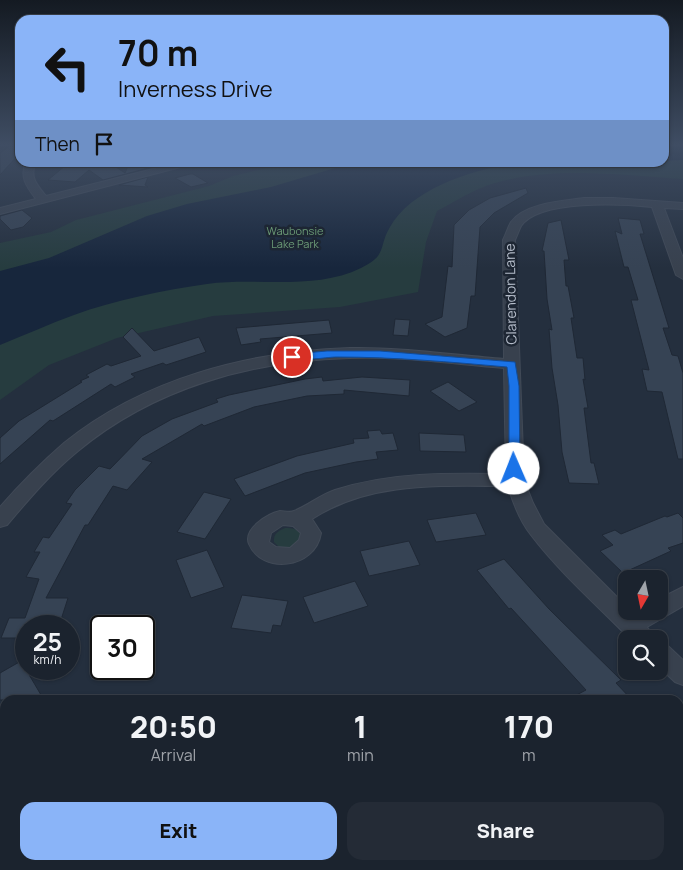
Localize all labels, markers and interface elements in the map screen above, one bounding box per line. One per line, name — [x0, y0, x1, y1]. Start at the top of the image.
text: 70 m — [118, 29, 198, 77]
icon: left — [35, 35, 100, 100]
text: Inverness Drive — [118, 74, 273, 104]
icon: arrive — [90, 130, 118, 158]
text: Then — [35, 131, 80, 157]
park label: Waubonsie Lake Park — [267, 223, 324, 251]
street label: Clarendon Lane — [500, 243, 520, 345]
pin — [271, 336, 313, 378]
icon: arrive — [278, 343, 306, 371]
position arrow — [487, 442, 539, 494]
north arrow — [618, 570, 668, 620]
map controls — [618, 570, 668, 680]
speed limit sign: 30 — [90, 615, 155, 680]
text: 25 — [33, 624, 62, 659]
button: search — [618, 630, 668, 680]
text: km/h — [34, 651, 61, 668]
text: 20:50 — [130, 706, 217, 747]
text: 1 — [354, 706, 367, 747]
text: 170 — [504, 706, 554, 747]
text: Arrival — [151, 744, 196, 766]
text: min — [347, 744, 374, 766]
text: m — [522, 744, 536, 766]
button: Exit — [20, 802, 337, 860]
button: Share — [347, 802, 664, 860]

